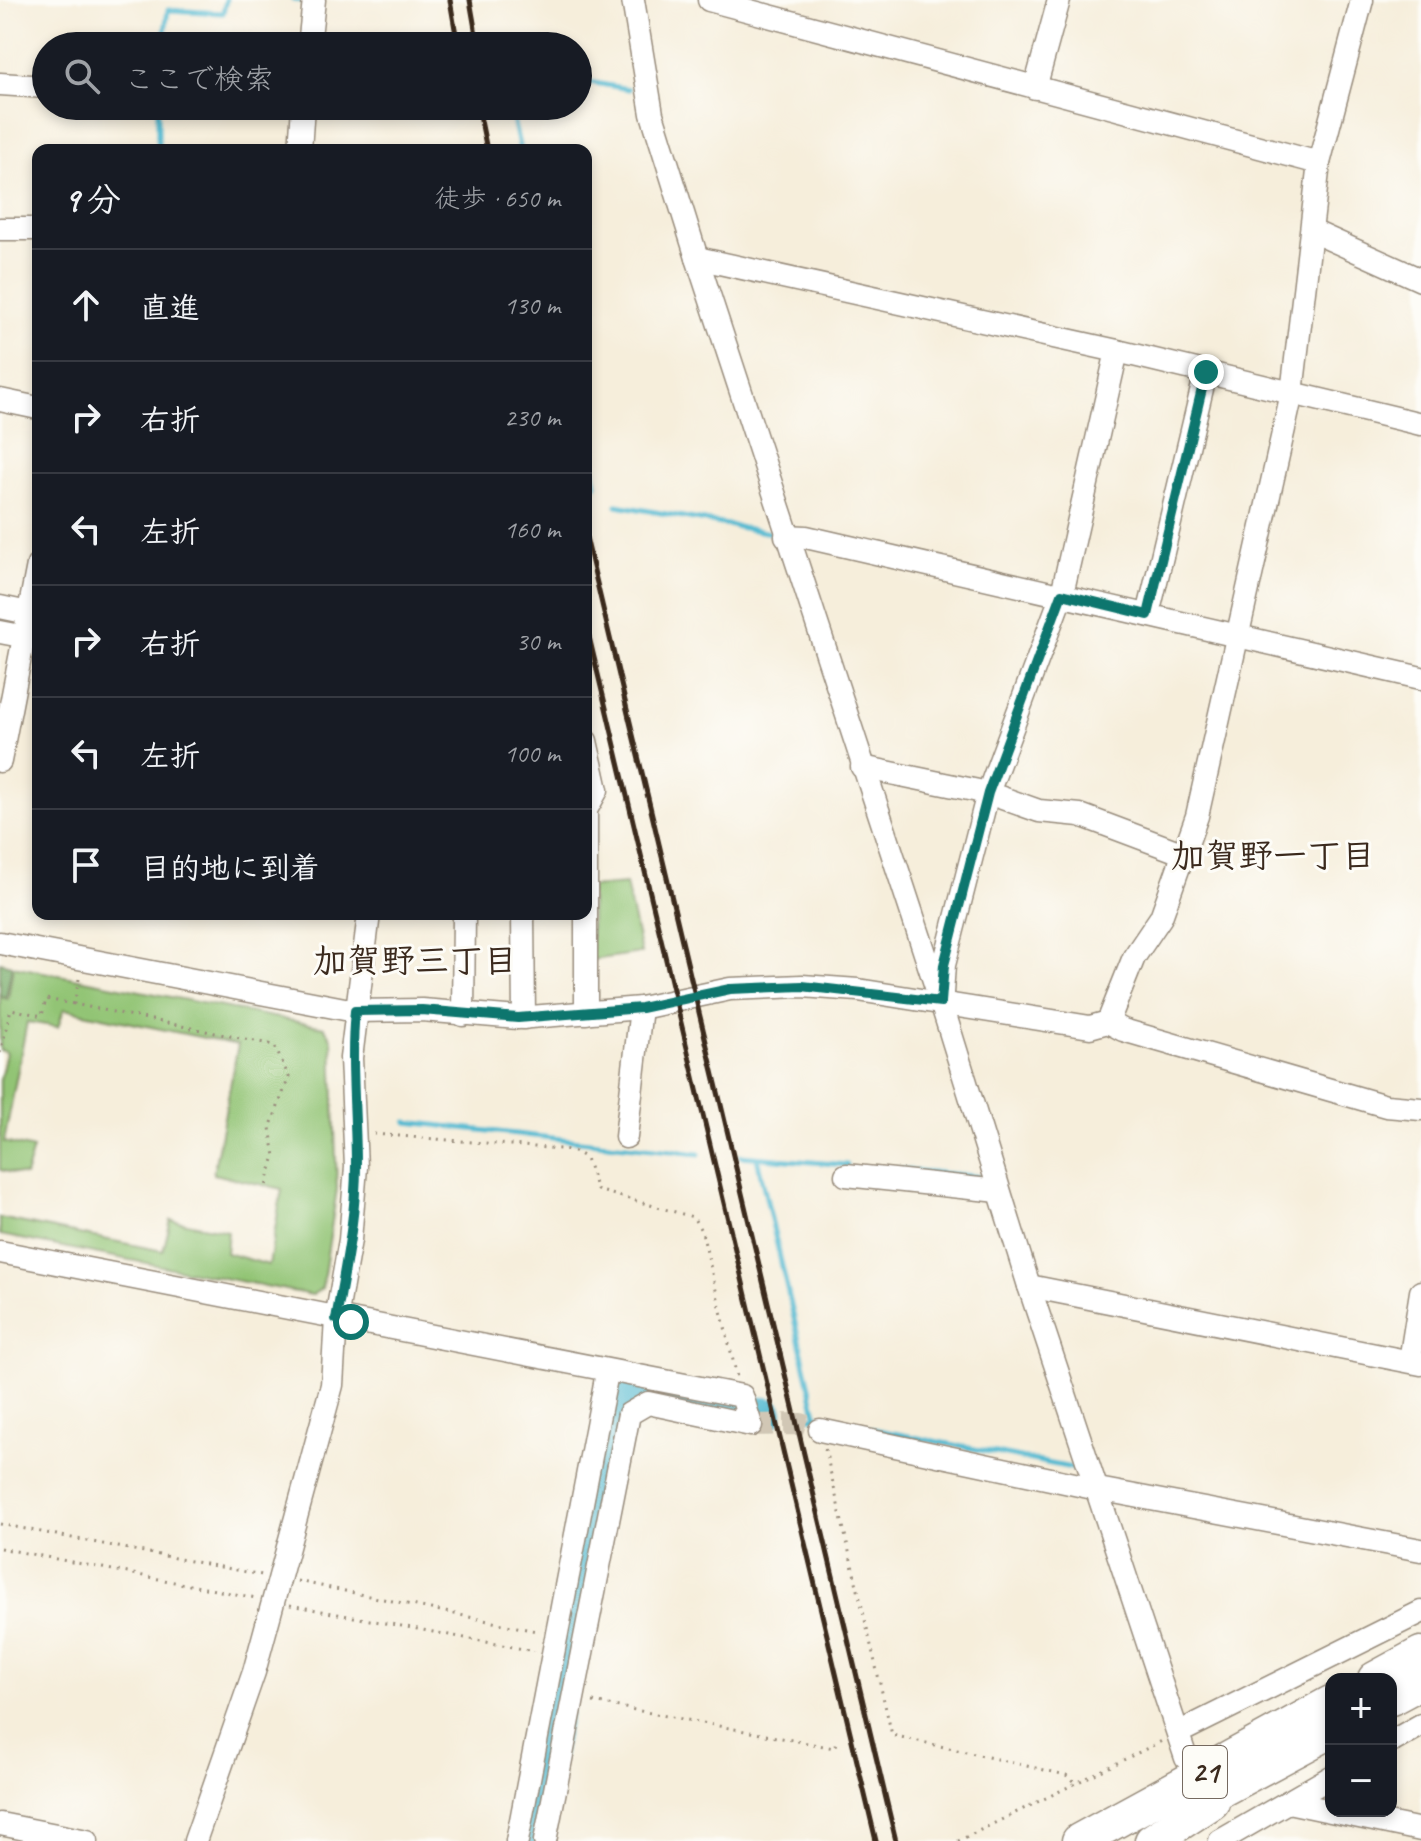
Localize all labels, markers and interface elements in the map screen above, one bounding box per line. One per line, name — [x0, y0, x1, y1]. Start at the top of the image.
search box — [32, 32, 592, 120]
icon: search — [60, 54, 104, 98]
text: ここで検索 — [124, 60, 274, 98]
text: 9 分 — [64, 178, 121, 221]
text: 徒歩 · 650 m — [435, 182, 560, 215]
icon: ahead — [64, 283, 108, 327]
text: 直進 — [140, 289, 200, 327]
text: 130 m — [504, 289, 560, 322]
route end — [1188, 354, 1224, 390]
icon: right — [64, 395, 108, 439]
text: 右折 — [140, 401, 200, 439]
text: 230 m — [504, 401, 560, 434]
icon: left — [64, 507, 108, 551]
text: 左折 — [140, 513, 200, 551]
text: 160 m — [504, 513, 560, 546]
icon: right — [64, 619, 108, 663]
text: 右折 — [140, 625, 200, 663]
text: 30 m — [516, 625, 560, 658]
icon: left — [64, 731, 108, 775]
text: 左折 — [140, 737, 200, 775]
text: 100 m — [504, 737, 560, 770]
district label: 加賀野一丁目 — [1171, 834, 1375, 877]
icon: arrive — [64, 843, 108, 887]
text: 目的地に到着 — [140, 849, 320, 887]
district label: 加賀野三丁目 — [313, 939, 517, 982]
route start — [333, 1304, 369, 1340]
map controls — [1325, 1673, 1397, 1817]
button: + — [1325, 1673, 1397, 1745]
button: − — [1325, 1745, 1397, 1817]
road number: 21 — [1183, 1746, 1227, 1798]

